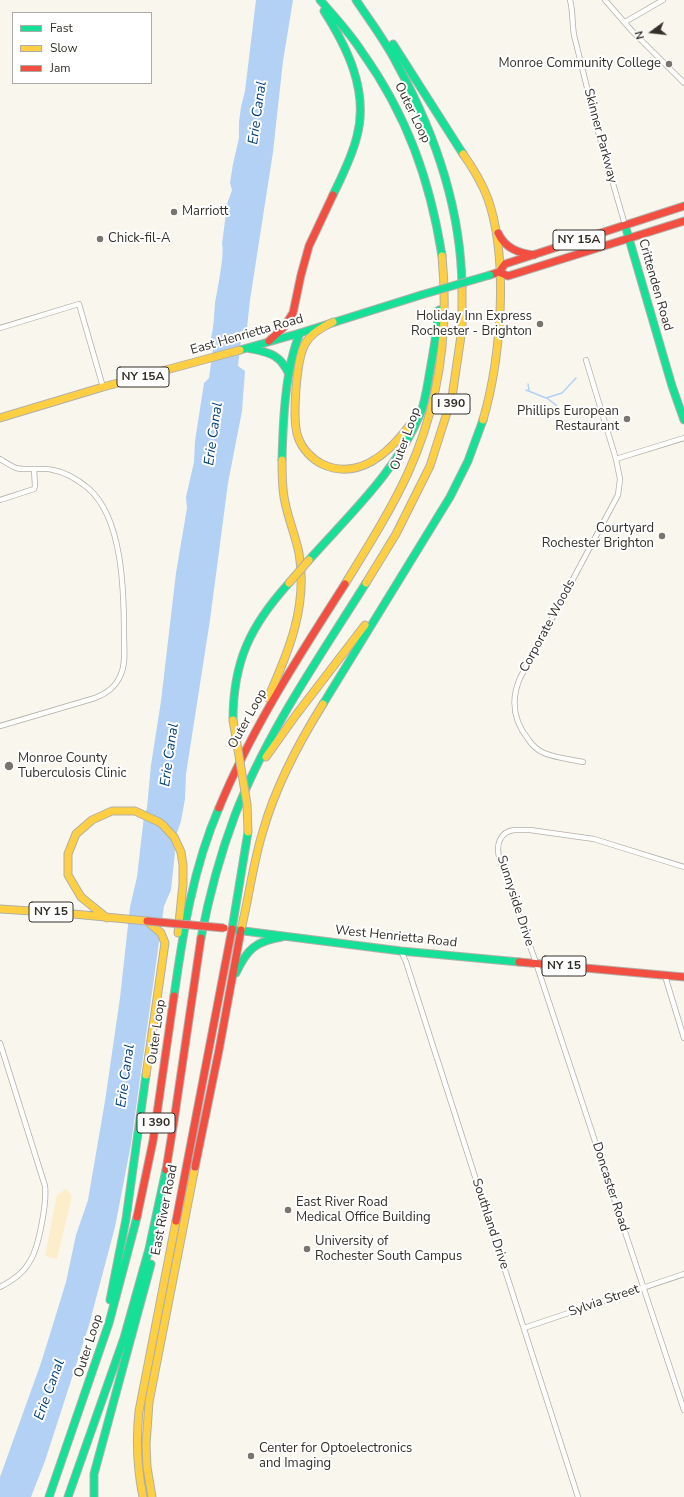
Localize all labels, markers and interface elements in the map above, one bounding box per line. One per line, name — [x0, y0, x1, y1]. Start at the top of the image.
legend — [12, 12, 152, 84]
north arrow — [632, 12, 672, 52]
text: Fast — [50, 20, 73, 36]
text: N — [632, 29, 648, 41]
text: Slow — [50, 40, 78, 56]
place label: Monroe Community College — [498, 56, 661, 72]
marker: Monroe Community College — [664, 59, 674, 69]
text: Jam — [50, 60, 71, 76]
water label: Erie Canal — [245, 80, 271, 146]
street label: Outer Loop — [391, 80, 433, 146]
street label: Skinner Parkway — [580, 87, 620, 185]
place label: Marriott — [182, 204, 228, 220]
marker: Marriott — [169, 207, 179, 217]
road number: NY 15A — [553, 230, 605, 250]
place label: Chick-fil-A — [108, 231, 171, 247]
marker: Chick-fil-A — [95, 234, 105, 244]
street label: Crittenden Road — [634, 237, 676, 333]
place label: Holiday Inn Express Rochester - Brighton — [411, 309, 532, 340]
street label: East Henrietta Road — [189, 311, 305, 359]
marker: Holiday Inn Express Rochester - Brighton — [535, 319, 545, 329]
road number: NY 15A — [117, 367, 169, 387]
road number: I 390 — [432, 394, 470, 414]
water label: Erie Canal — [201, 401, 227, 467]
place label: Phillips European Restaurant — [517, 404, 619, 435]
street label: Outer Loop — [387, 405, 425, 473]
marker: Phillips European Restaurant — [622, 414, 632, 424]
place label: Courtyard Rochester Brighton — [542, 521, 654, 552]
marker: Courtyard Rochester Brighton — [657, 531, 667, 541]
street label: Corporate Woods — [517, 577, 579, 675]
street label: Outer Loop — [225, 686, 271, 752]
water label: Erie Canal — [157, 722, 183, 788]
place label: Monroe County Tuberculosis Clinic — [18, 751, 126, 782]
marker: Monroe County Tuberculosis Clinic — [3, 760, 15, 772]
street label: Sunnyside Drive — [493, 854, 537, 948]
road number: NY 15 — [29, 902, 73, 922]
street label: West Henrietta Road — [334, 923, 458, 951]
road number: NY 15 — [542, 956, 586, 976]
street label: Outer Loop — [145, 998, 169, 1066]
water label: Erie Canal — [113, 1043, 139, 1109]
road number: I 390 — [137, 1113, 175, 1133]
street label: Doncaster Road — [588, 1140, 632, 1234]
street label: East River Road — [149, 1163, 181, 1257]
street label: Southland Drive — [468, 1177, 512, 1271]
place label: East River Road Medical Office Building — [296, 1195, 431, 1226]
marker: East River Road Medical Office Building — [283, 1205, 293, 1215]
place label: University of Rochester South Campus — [315, 1234, 462, 1265]
marker: University of Rochester South Campus — [302, 1244, 312, 1254]
street label: Sylvia Street — [567, 1282, 641, 1320]
street label: Outer Loop — [71, 1312, 107, 1380]
water label: Erie Canal — [31, 1357, 69, 1423]
place label: Center for Optoelectronics and Imaging — [259, 1441, 412, 1472]
marker: Center for Optoelectronics and Imaging — [246, 1451, 256, 1461]

